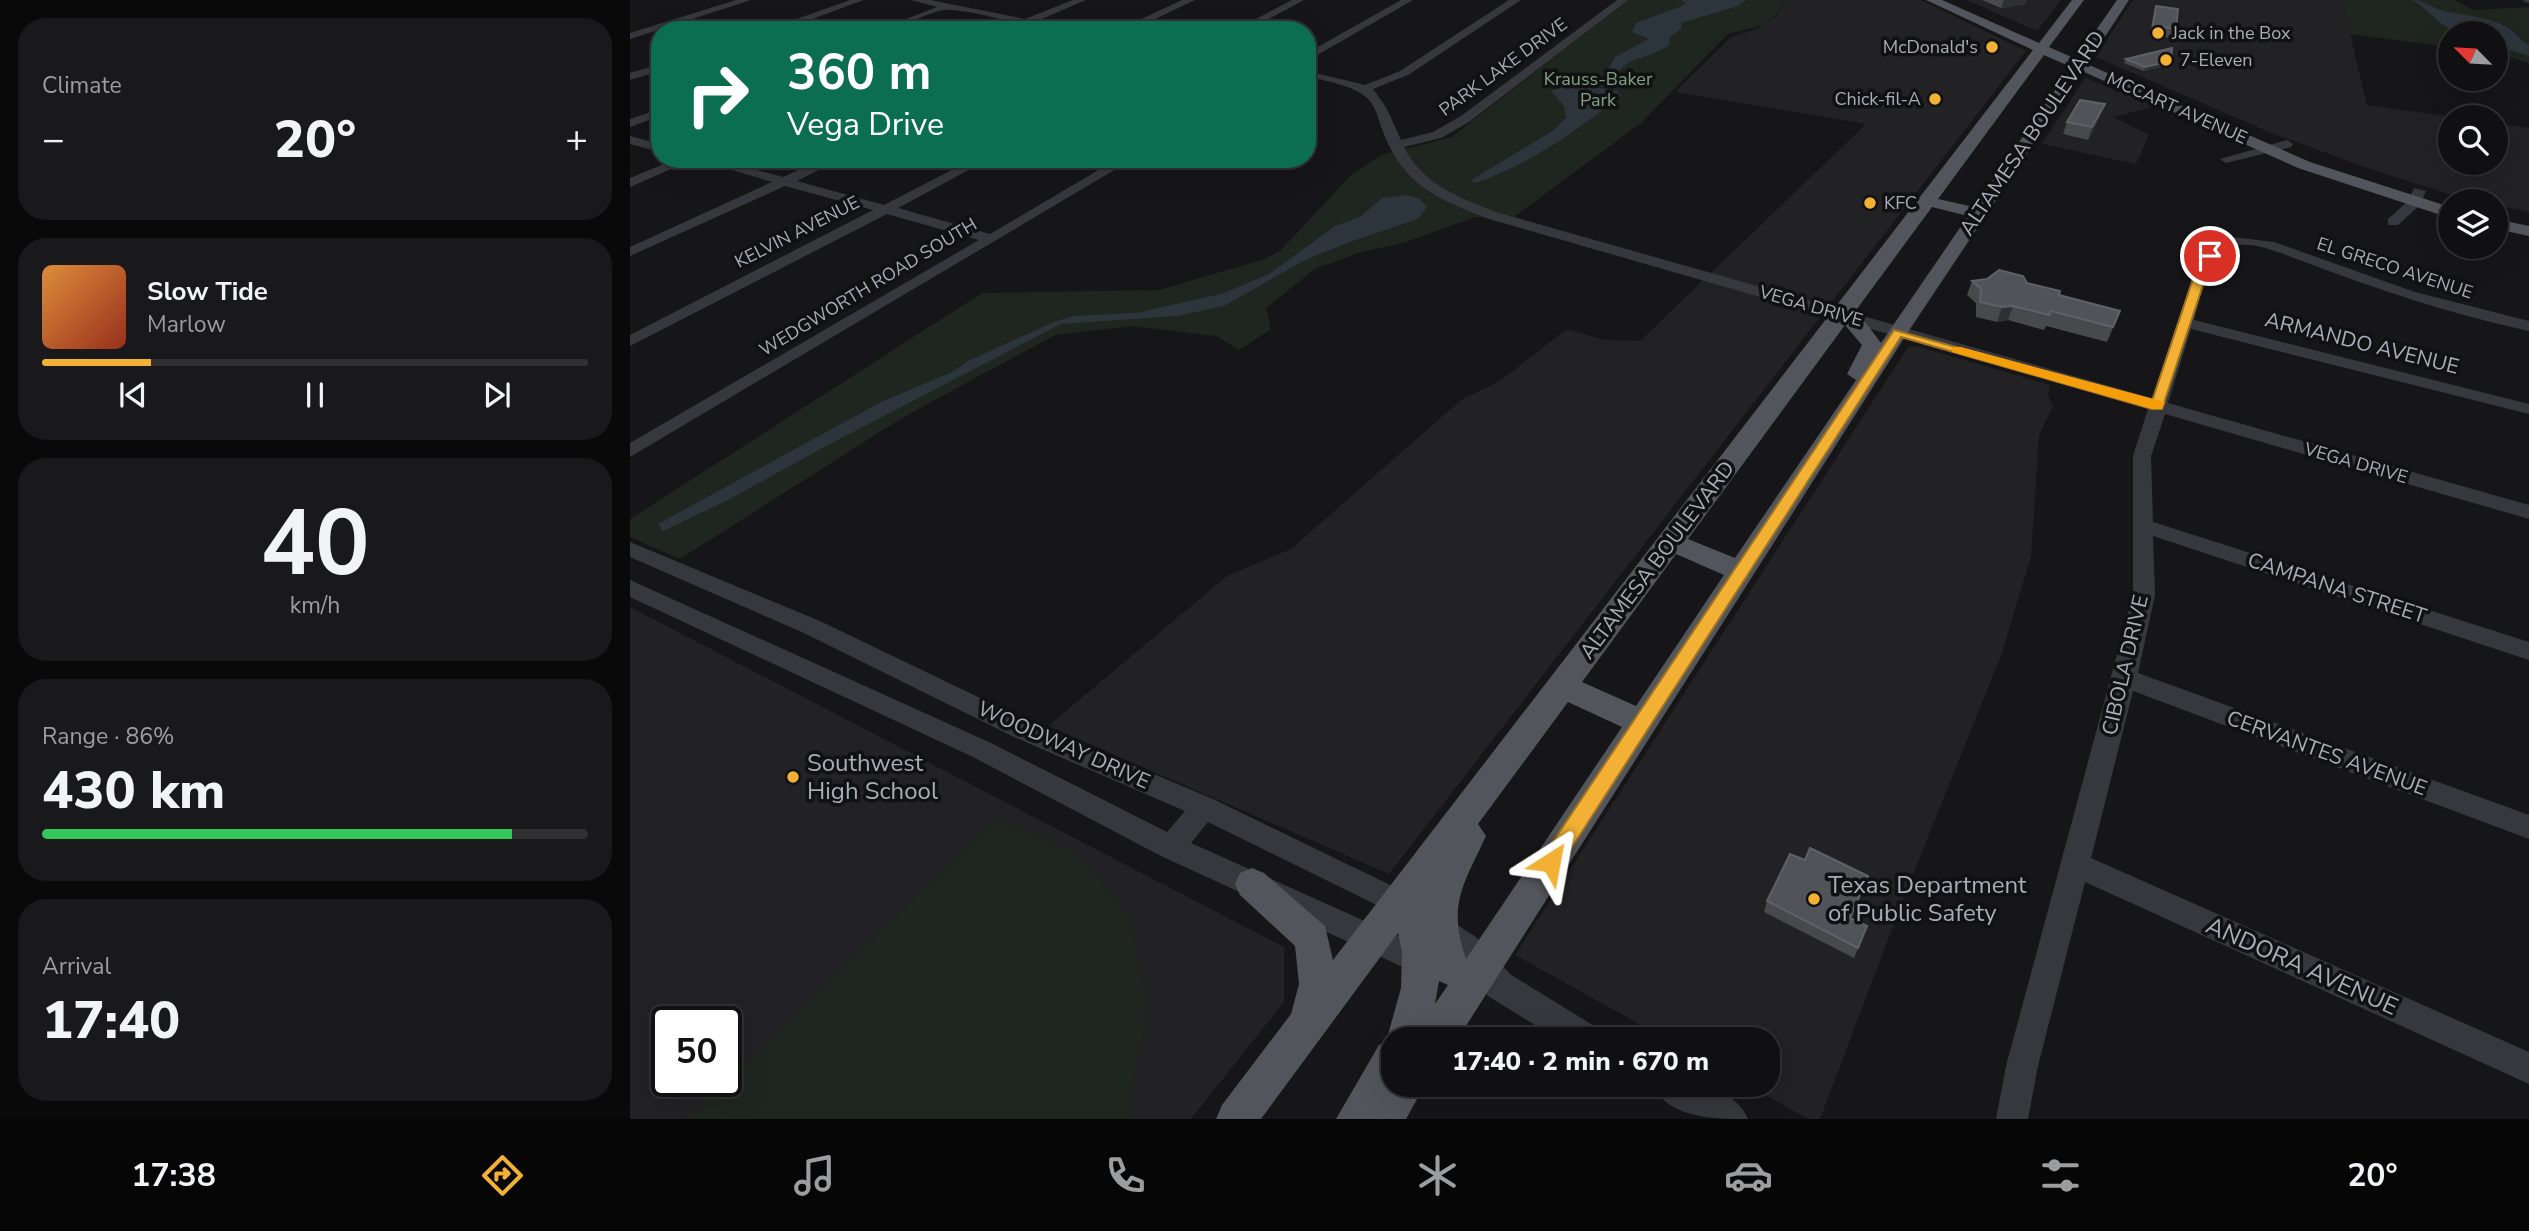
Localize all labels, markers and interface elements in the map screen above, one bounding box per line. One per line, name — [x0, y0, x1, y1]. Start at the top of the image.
street label: PARK LAKE DRIVE — [1434, 12, 1572, 122]
place label: Jack in the Box — [2171, 21, 2291, 45]
north arrow — [2438, 21, 2508, 91]
map controls — [2438, 21, 2508, 259]
street label: ALTAMESA BOULEVARD — [1953, 25, 2111, 241]
marker: Jack in the Box — [2150, 25, 2166, 41]
place label: McDonald's — [1883, 35, 1978, 59]
text: 360 m — [787, 39, 931, 106]
marker: McDonald's — [1984, 39, 2000, 55]
place label: 7-Eleven — [2180, 48, 2253, 72]
icon: right — [672, 49, 763, 140]
marker: 7-Eleven — [2158, 52, 2174, 68]
street label: MCCART AVENUE — [2103, 66, 2251, 150]
park label: Krauss-Baker Park — [1544, 67, 1653, 112]
text: Climate — [42, 70, 122, 101]
place label: Chick-fil-A — [1834, 87, 1921, 111]
marker: Chick-fil-A — [1927, 91, 1943, 107]
text: Vega Drive — [787, 103, 944, 146]
text: 20° — [274, 104, 356, 175]
button: search — [2438, 105, 2508, 175]
text: − — [42, 114, 65, 165]
text: + — [565, 114, 588, 165]
button: layers — [2438, 189, 2508, 259]
street label: KELVIN AVENUE — [731, 190, 863, 274]
place label: KFC — [1884, 191, 1917, 215]
marker: KFC — [1862, 195, 1878, 211]
street label: WEDGWORTH ROAD SOUTH — [755, 212, 981, 362]
pin — [2180, 226, 2240, 286]
street label: EL GRECO AVENUE — [2314, 231, 2476, 305]
icon: arrive — [2191, 237, 2229, 275]
text: Slow Tide — [147, 274, 268, 309]
street label: VEGA DRIVE — [1756, 280, 1866, 332]
street label: ARMANDO AVENUE — [2262, 305, 2462, 381]
text: Marlow — [147, 309, 226, 340]
icon: previous — [114, 376, 152, 414]
icon: pause — [296, 376, 334, 414]
icon: next — [478, 376, 516, 414]
street label: VEGA DRIVE — [2301, 437, 2411, 489]
street label: ALTAMESA BOULEVARD — [1573, 455, 1741, 665]
text: 40 — [260, 482, 370, 606]
street label: CAMPANA STREET — [2244, 546, 2430, 630]
text: km/h — [290, 590, 340, 621]
street label: CIBOLA DRIVE — [2095, 592, 2155, 738]
street label: WOODWAY DRIVE — [973, 694, 1155, 796]
street label: CERVANTES AVENUE — [2223, 704, 2431, 802]
text: Range · 86% — [42, 721, 174, 752]
place label: Southwest High School — [807, 747, 938, 807]
text: 430 km — [42, 755, 225, 826]
marker: Southwest High School — [785, 769, 801, 785]
position arrow — [1514, 825, 1588, 899]
place label: Texas Department of Public Safety — [1828, 869, 2027, 929]
marker: Texas Department of Public Safety — [1806, 891, 1822, 907]
street label: ANDORA AVENUE — [2201, 909, 2403, 1023]
text: Arrival — [42, 951, 111, 982]
text: 17:40 — [42, 985, 180, 1056]
speed limit sign: 50 — [651, 1006, 742, 1097]
text: 17:40 · 2 min · 670 m — [1452, 1044, 1709, 1079]
icon: directions — [478, 1151, 527, 1200]
icon: music — [790, 1151, 839, 1200]
icon: phone — [1101, 1151, 1150, 1200]
icon: climate — [1413, 1151, 1462, 1200]
icon: car — [1724, 1151, 1773, 1200]
icon: filters — [2036, 1151, 2085, 1200]
text: 17:38 — [131, 1154, 216, 1197]
text: 20° — [2347, 1154, 2398, 1197]

